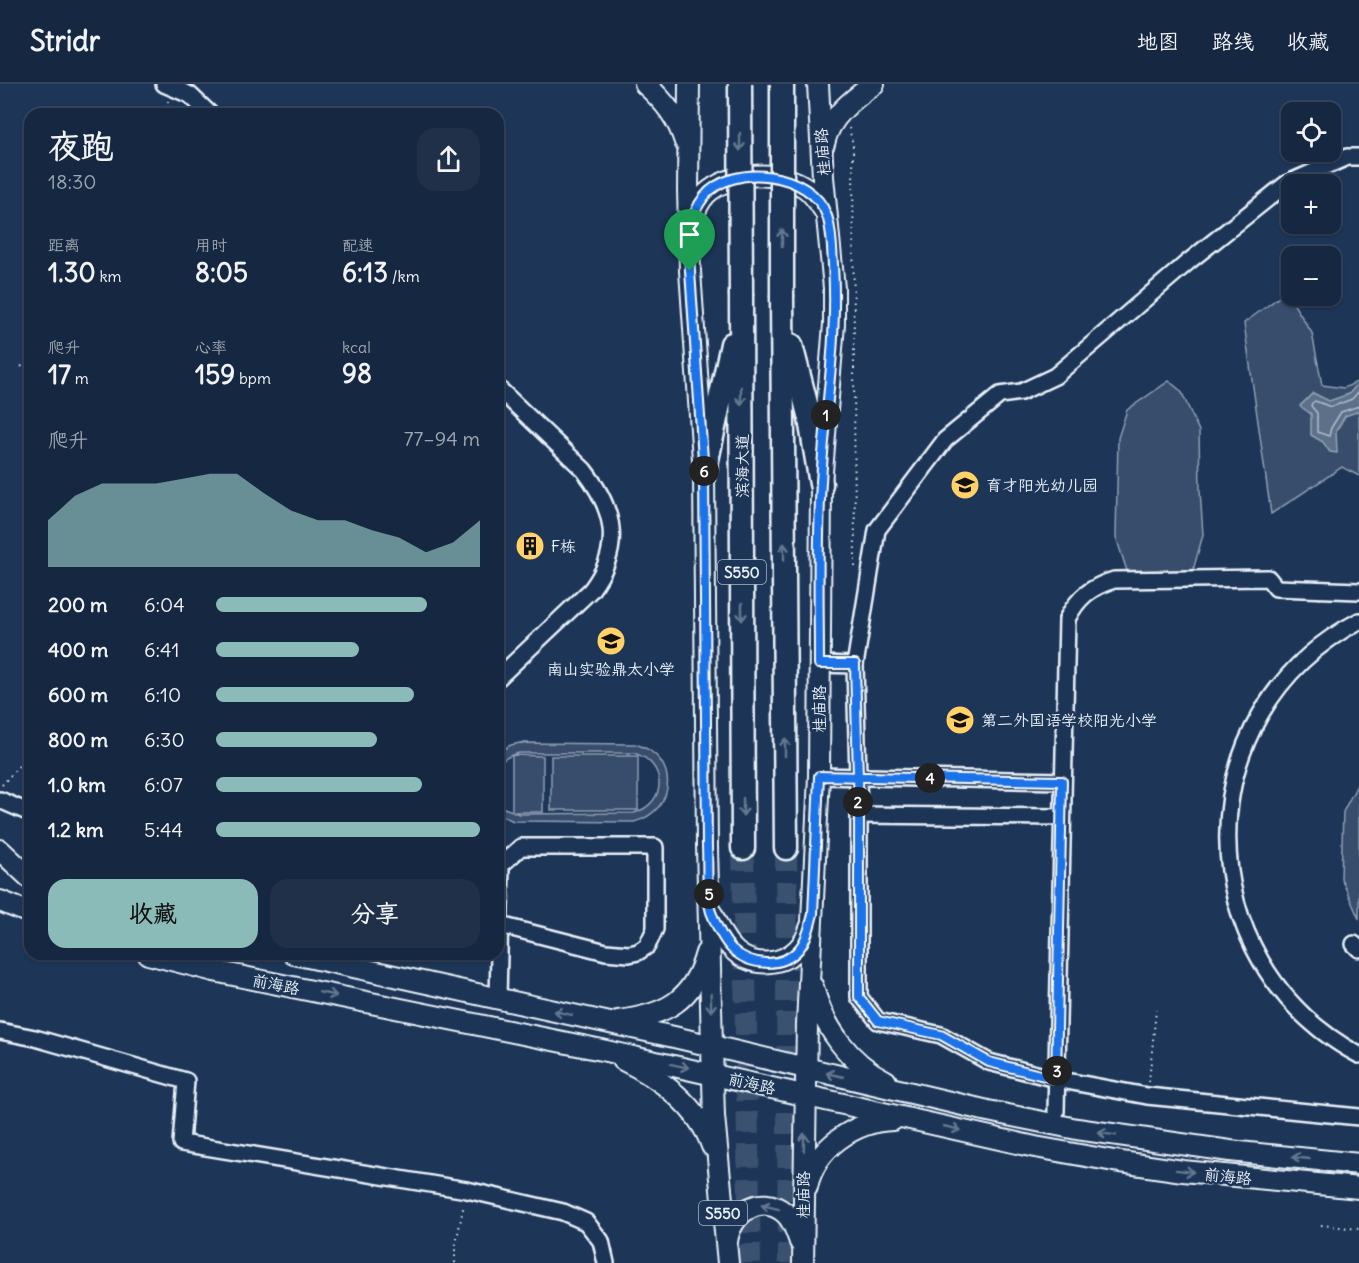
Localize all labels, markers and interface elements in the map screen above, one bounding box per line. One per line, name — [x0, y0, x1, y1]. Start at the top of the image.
text: Stridr — [30, 23, 100, 59]
text: 地图 — [1137, 28, 1179, 55]
text: 路线 — [1212, 28, 1254, 55]
text: 收藏 — [1287, 28, 1329, 55]
map controls — [1281, 102, 1341, 306]
button: locate — [1281, 102, 1341, 162]
text: 夜跑 — [48, 125, 114, 167]
street label: 桂庙路 — [810, 127, 834, 177]
button: share — [417, 128, 480, 191]
one-way arrow — [734, 132, 746, 152]
text: 18:30 — [48, 169, 97, 194]
button: + — [1281, 174, 1341, 234]
pin — [664, 209, 715, 271]
icon: arrive — [673, 218, 706, 251]
one-way arrow — [776, 229, 788, 249]
text: 距离 — [48, 235, 80, 255]
text: 用时 — [195, 235, 227, 255]
text: 配速 — [342, 235, 374, 255]
button: − — [1281, 246, 1341, 306]
text: 1.30 — [48, 256, 96, 289]
text: 8:05 — [195, 256, 248, 289]
text: 6:13 — [342, 256, 388, 289]
text: km — [96, 266, 122, 286]
text: /km — [388, 266, 420, 286]
text: 爬升 — [48, 337, 80, 357]
text: 心率 — [195, 337, 227, 357]
text: kcal — [342, 337, 371, 357]
text: 98 — [342, 357, 372, 390]
text: 17 — [48, 358, 71, 391]
text: 159 — [195, 358, 235, 391]
text: m — [71, 368, 89, 388]
text: bpm — [235, 368, 271, 388]
one-way arrow — [735, 386, 747, 406]
pin: 1 — [811, 400, 841, 430]
text: 1 — [823, 405, 829, 425]
text: 77–94 m — [404, 426, 480, 451]
text: 爬升 — [48, 427, 88, 452]
street label: 滨海大道 — [732, 434, 752, 498]
pin: 6 — [689, 456, 719, 486]
text: 6 — [699, 461, 709, 481]
school or university icon: 育才阳光幼儿园 — [949, 469, 981, 501]
place label: 育才阳光幼儿园 — [986, 475, 1098, 495]
building icon: F栋 — [514, 530, 546, 562]
place label: F栋 — [551, 536, 576, 556]
one-way arrow — [778, 543, 790, 563]
road number: S550 — [718, 560, 766, 584]
text: 200 m — [48, 592, 108, 617]
text: 6:04 — [144, 592, 185, 617]
one-way arrow — [736, 602, 748, 622]
school or university icon: 南山实验鼎太小学 — [595, 625, 627, 657]
text: 400 m — [48, 637, 108, 662]
text: 6:41 — [144, 637, 179, 662]
place label: 南山实验鼎太小学 — [547, 659, 675, 679]
text: 600 m — [48, 682, 108, 707]
text: 6:10 — [144, 682, 181, 707]
street label: 桂庙路 — [809, 685, 829, 733]
school or university icon: 第二外国语学校阳光小学 — [944, 704, 976, 736]
place label: 第二外国语学校阳光小学 — [981, 710, 1157, 730]
text: 800 m — [48, 727, 108, 752]
text: 6:30 — [144, 727, 185, 752]
one-way arrow — [779, 738, 791, 758]
pin: 4 — [915, 763, 945, 793]
text: 4 — [925, 768, 935, 788]
text: 1.0 km — [48, 772, 106, 797]
text: 6:07 — [144, 772, 183, 797]
pin: 2 — [843, 787, 873, 817]
text: 2 — [854, 792, 862, 812]
one-way arrow — [737, 797, 749, 817]
text: 1.2 km — [48, 817, 104, 842]
text: 5:44 — [144, 817, 183, 842]
button: 收藏 — [48, 879, 258, 948]
button: 分享 — [270, 879, 480, 948]
pin: 5 — [694, 879, 724, 909]
text: 5 — [704, 884, 714, 904]
street label: 前海路 — [251, 970, 301, 998]
one-way arrow — [318, 989, 338, 1000]
one-way arrow — [706, 992, 717, 1012]
one-way arrow — [553, 1006, 572, 1018]
pin: 3 — [1042, 1056, 1072, 1086]
one-way arrow — [670, 1061, 689, 1073]
text: 3 — [1052, 1061, 1062, 1081]
street label: 前海路 — [726, 1068, 778, 1098]
one-way arrow — [826, 1068, 845, 1080]
one-way arrow — [942, 1123, 961, 1135]
one-way arrow — [1098, 1128, 1118, 1139]
one-way arrow — [798, 1132, 810, 1152]
one-way arrow — [1291, 1152, 1311, 1163]
street label: 前海路 — [1203, 1164, 1253, 1188]
one-way arrow — [1175, 1166, 1195, 1177]
street label: 桂庙路 — [793, 1171, 813, 1219]
road number: S550 — [699, 1201, 747, 1225]
one-way arrow — [761, 1201, 780, 1213]

